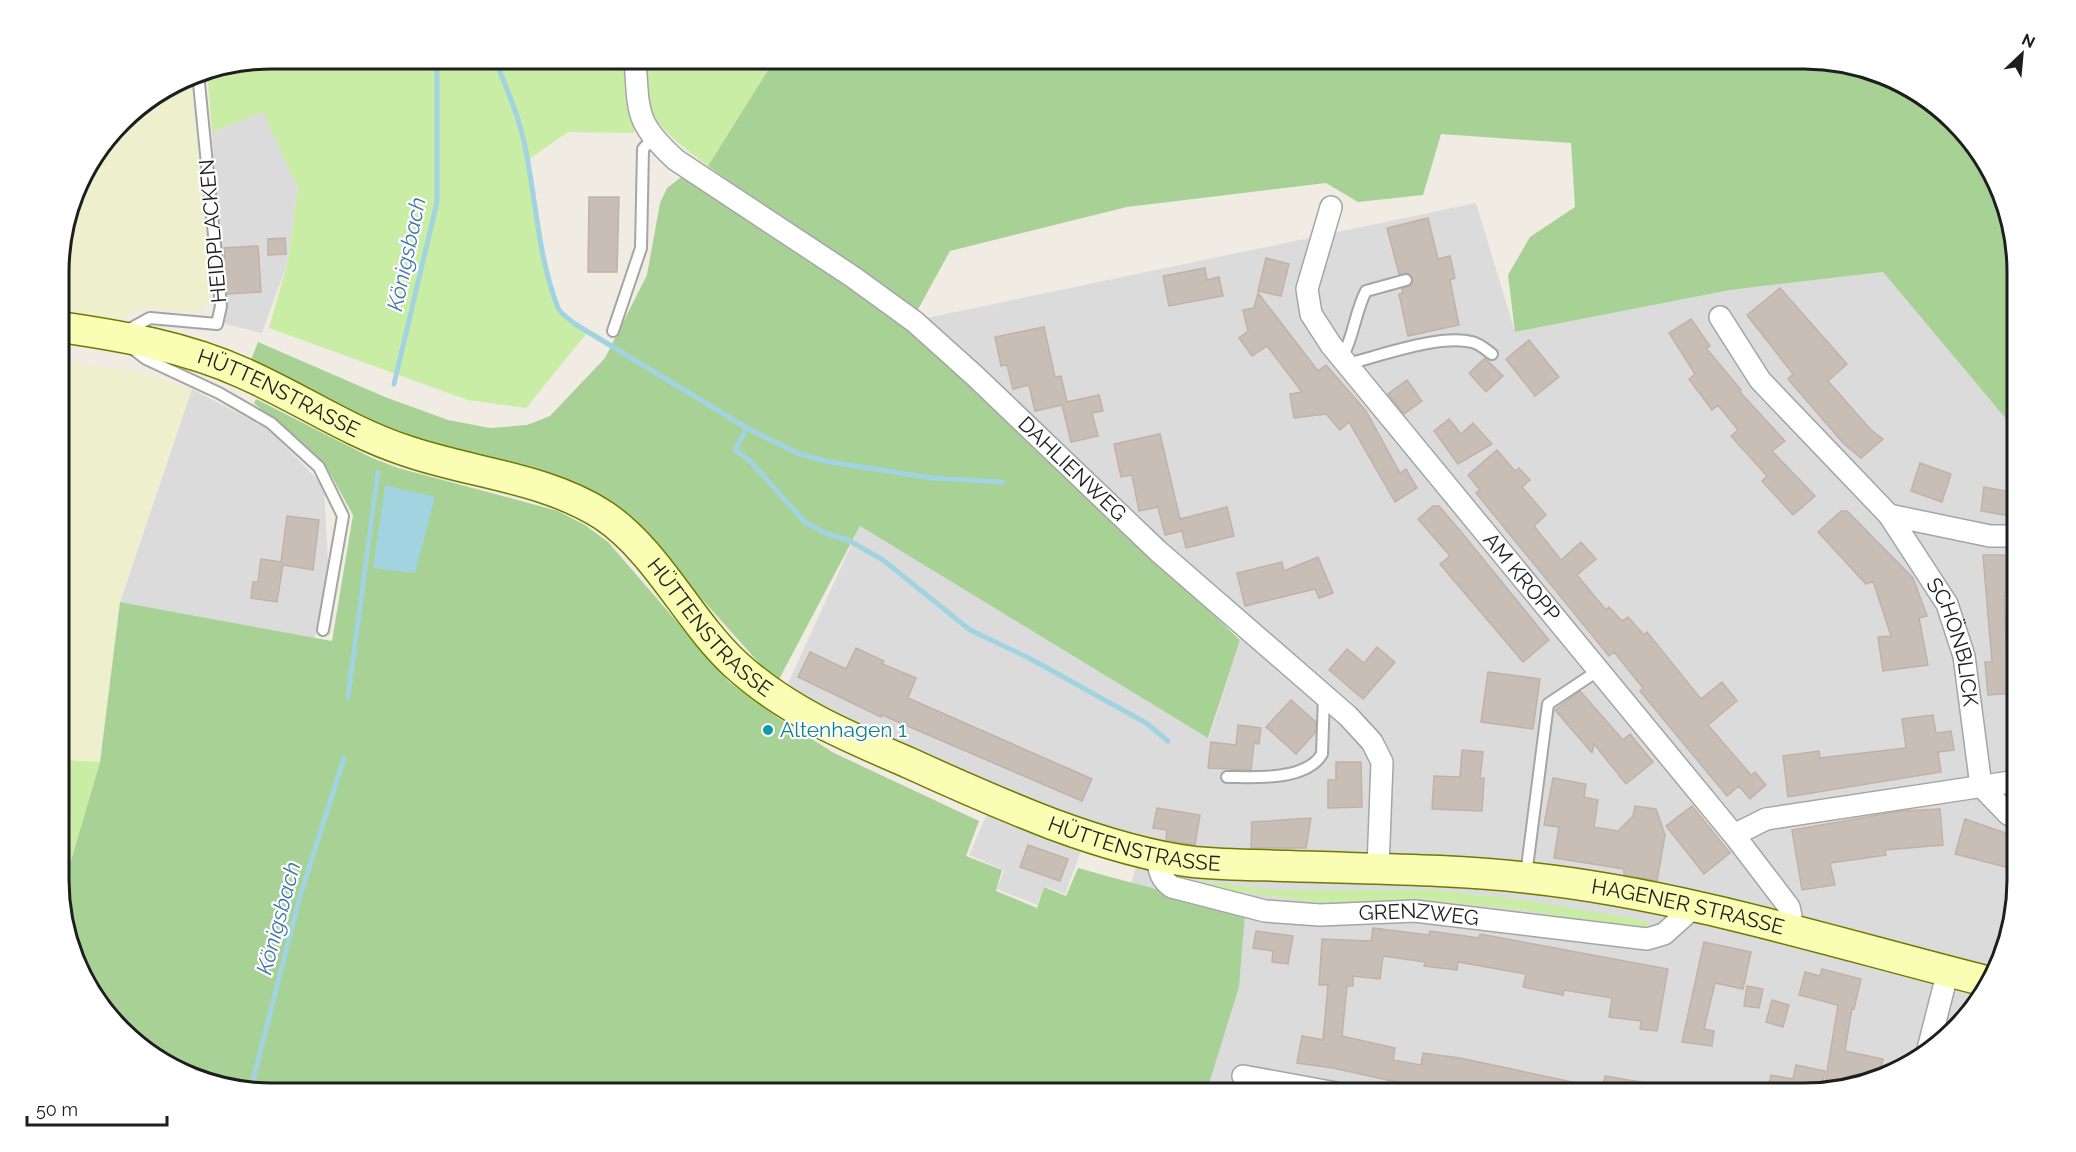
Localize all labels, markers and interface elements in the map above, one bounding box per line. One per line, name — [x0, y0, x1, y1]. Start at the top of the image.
north arrow — [1992, 24, 2052, 84]
text: N — [2019, 30, 2038, 52]
street label: HEIDPLACKEN — [194, 158, 231, 304]
water label: Königsbach — [381, 195, 431, 313]
street label: HÜTTENSTRASSE — [194, 343, 364, 442]
street label: DAHLIENWEG — [1013, 411, 1132, 526]
street label: AM KROPP — [1478, 527, 1566, 626]
street label: HÜTTENSTRASSE — [642, 553, 778, 702]
street label: SCHÖNBLICK — [1921, 573, 1984, 708]
place label: Altenhagen 1 — [780, 717, 907, 742]
marker: Altenhagen 1 — [761, 723, 775, 737]
street label: HÜTTENSTRASSE — [1045, 811, 1221, 876]
water label: Königsbach — [250, 859, 306, 977]
street label: HAGENER STRASSE — [1590, 873, 1787, 939]
street label: GRENZWEG — [1358, 898, 1480, 931]
scale bar — [27, 1089, 166, 1127]
text: 50 m — [36, 1099, 78, 1120]

